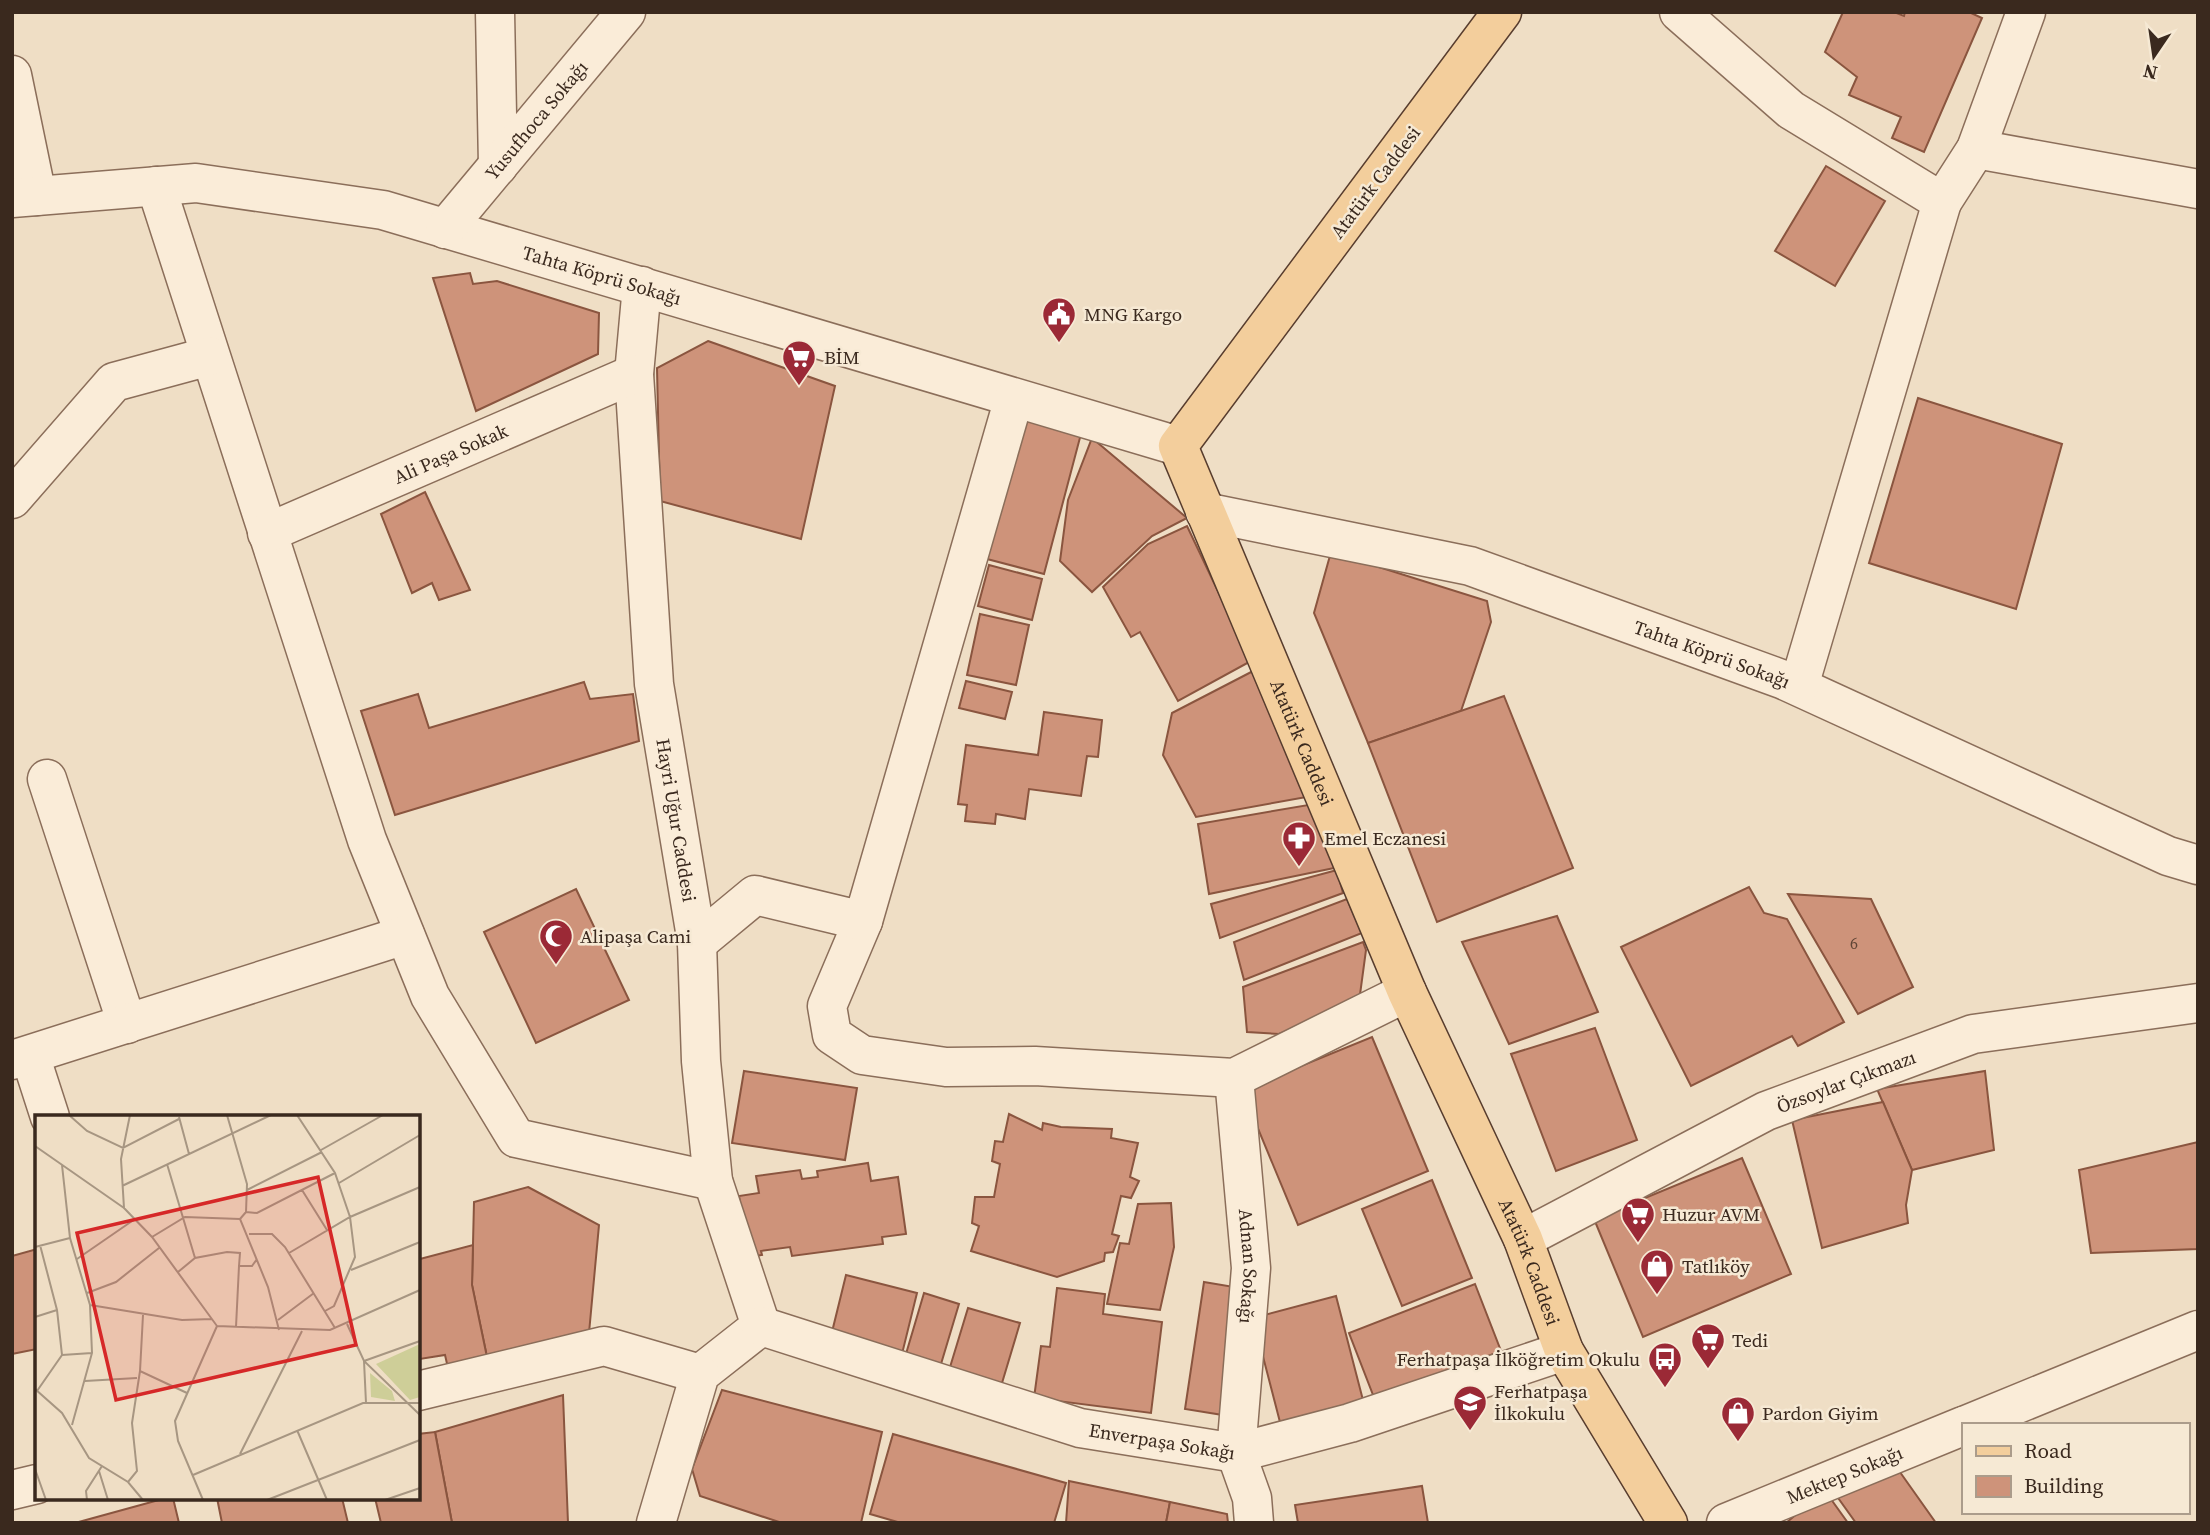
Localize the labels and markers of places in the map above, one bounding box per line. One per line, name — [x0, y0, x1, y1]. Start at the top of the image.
public building icon: MNG Kargo — [1040, 295, 1078, 344]
place label: MNG Kargo — [1084, 301, 1182, 327]
supermarket icon: BİM — [780, 338, 818, 387]
place label: BİM — [824, 344, 860, 370]
pharmacy icon: Emel Eczanesi — [1280, 819, 1318, 868]
place label: Emel Eczanesi — [1324, 825, 1447, 851]
mosque icon: Alipaşa Cami — [537, 917, 575, 966]
place label: Alipaşa Cami — [580, 923, 692, 949]
supermarket icon: Huzur AVM — [1619, 1195, 1657, 1244]
place label: Huzur AVM — [1662, 1201, 1760, 1227]
shop icon: Tatlıköy — [1638, 1247, 1676, 1296]
place label: Tatlıköy — [1682, 1253, 1750, 1279]
supermarket icon: Tedi — [1689, 1321, 1727, 1370]
place label: Tedi — [1732, 1327, 1769, 1353]
bus stop icon: Ferhatpaşa İlköğretim Okulu — [1646, 1340, 1684, 1389]
place label: Ferhatpaşa İlköğretim Okulu — [1397, 1346, 1640, 1372]
place label: Ferhatpaşa İlkokulu — [1494, 1378, 1588, 1426]
school or university icon: Ferhatpaşa İlkokulu — [1451, 1383, 1489, 1432]
shop icon: Pardon Giyim — [1719, 1394, 1757, 1443]
place label: Pardon Giyim — [1762, 1400, 1879, 1426]

